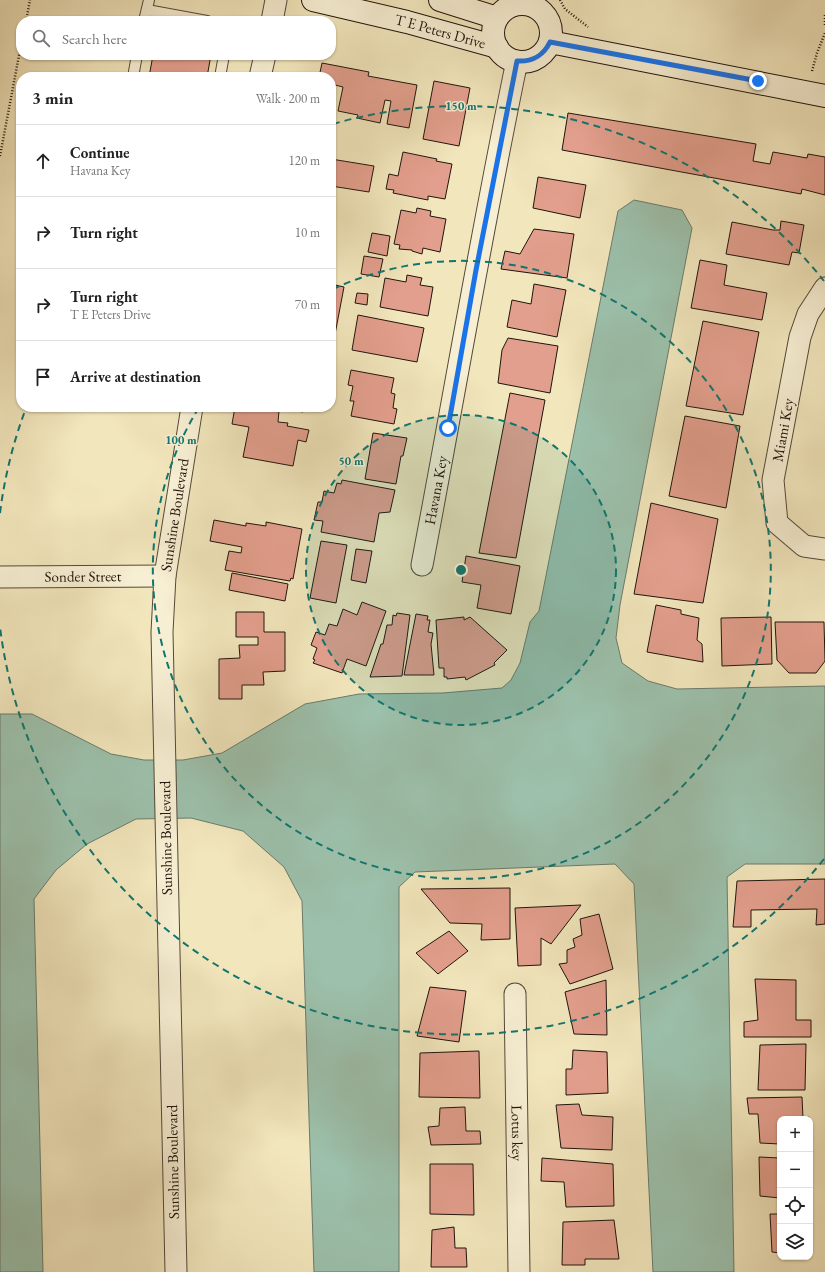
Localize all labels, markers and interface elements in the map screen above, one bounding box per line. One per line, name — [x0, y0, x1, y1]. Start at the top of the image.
street label: T E Peters Drive — [393, 9, 488, 52]
search box — [16, 16, 336, 60]
icon: search — [30, 27, 52, 49]
text: Search here — [62, 29, 127, 48]
route end — [749, 72, 767, 90]
text: 3 min — [32, 87, 73, 109]
text: Walk · 200 m — [256, 90, 320, 107]
text: 150 m — [445, 98, 477, 114]
text: Continue — [70, 143, 130, 162]
icon: ahead — [32, 150, 54, 172]
text: 120 m — [289, 152, 320, 169]
text: Havana Key — [70, 162, 130, 179]
icon: right — [32, 222, 54, 244]
text: Turn right — [70, 223, 138, 242]
text: 10 m — [295, 224, 320, 241]
text: Turn right — [70, 287, 138, 306]
icon: right — [32, 294, 54, 316]
text: 70 m — [295, 296, 320, 313]
text: T E Peters Drive — [70, 306, 151, 323]
icon: arrive — [32, 366, 54, 388]
text: Arrive at destination — [70, 367, 201, 386]
street label: Miami Key — [768, 396, 798, 463]
route start — [439, 419, 457, 437]
text: 100 m — [165, 432, 197, 448]
text: 50 m — [338, 453, 364, 469]
street label: Havana Key — [420, 454, 451, 526]
street label: Sunshine Boulevard — [156, 457, 193, 573]
centre of rings — [454, 563, 468, 577]
street label: Sonder Street — [45, 566, 122, 586]
street label: Sunshine Boulevard — [155, 780, 176, 895]
street label: Sunshine Boulevard — [162, 1104, 183, 1219]
street label: Lotus key — [508, 1105, 527, 1162]
map controls — [777, 1116, 813, 1260]
button: + — [777, 1116, 813, 1152]
button: − — [777, 1152, 813, 1188]
button: locate — [777, 1188, 813, 1224]
button: layers — [777, 1224, 813, 1260]

